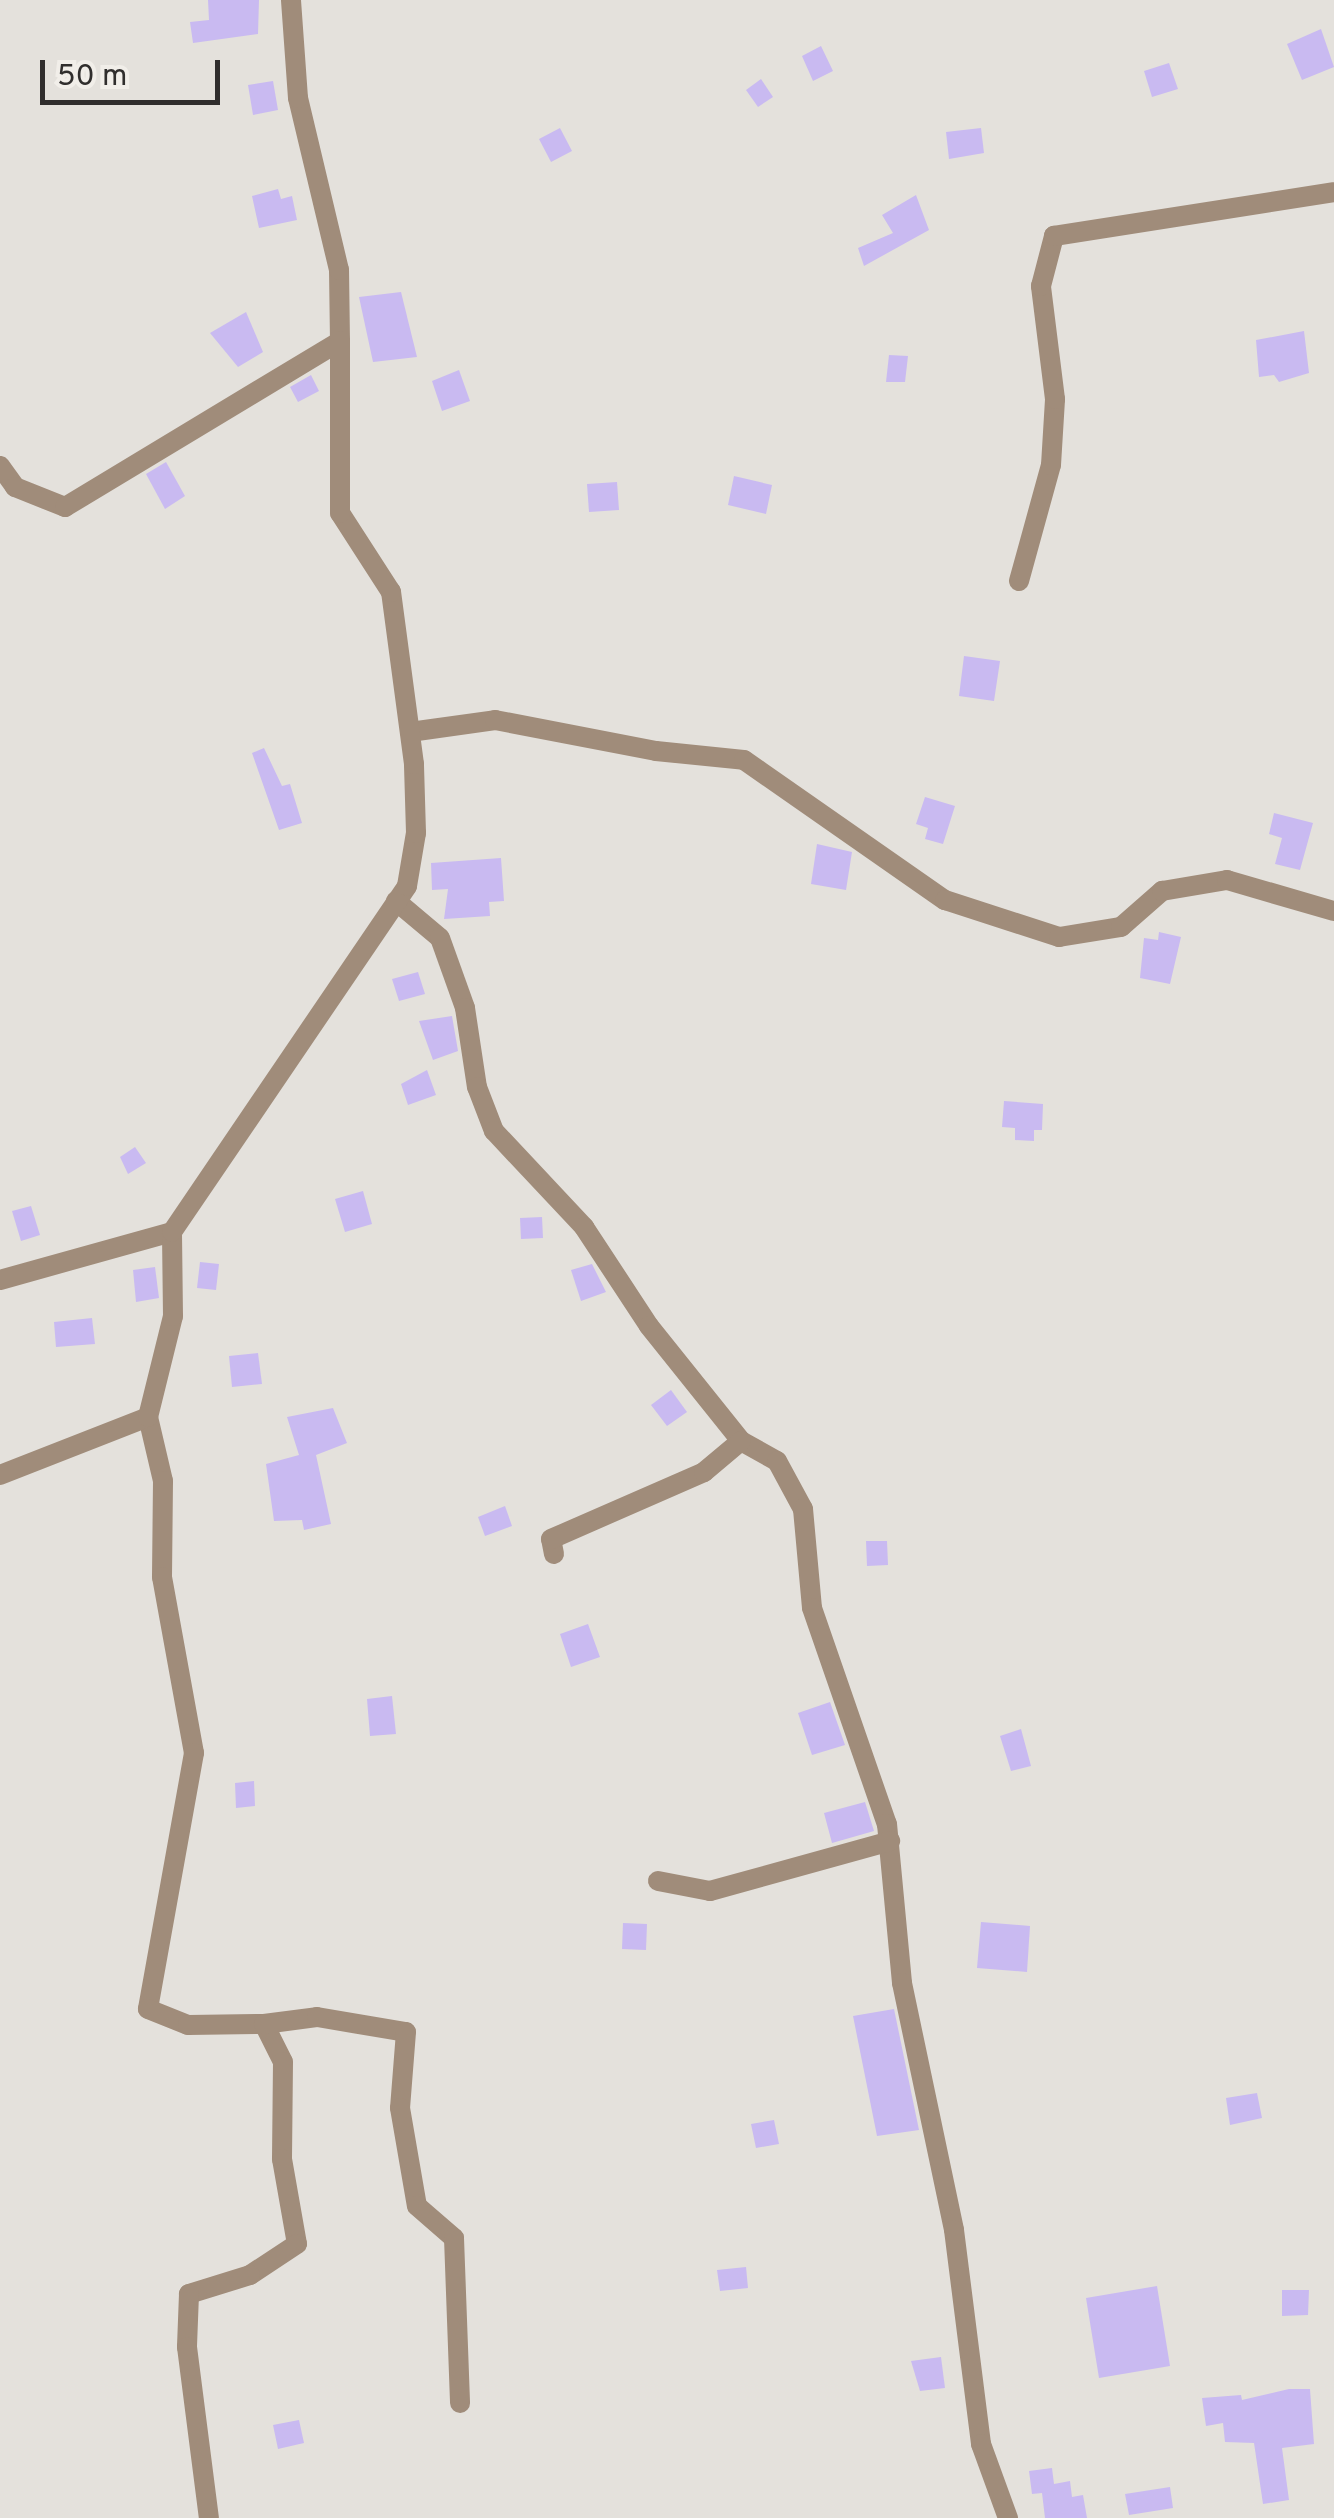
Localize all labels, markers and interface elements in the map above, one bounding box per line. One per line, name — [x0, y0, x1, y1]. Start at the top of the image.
scale bar — [45, 40, 225, 102]
text: 50 m — [57, 59, 127, 96]

